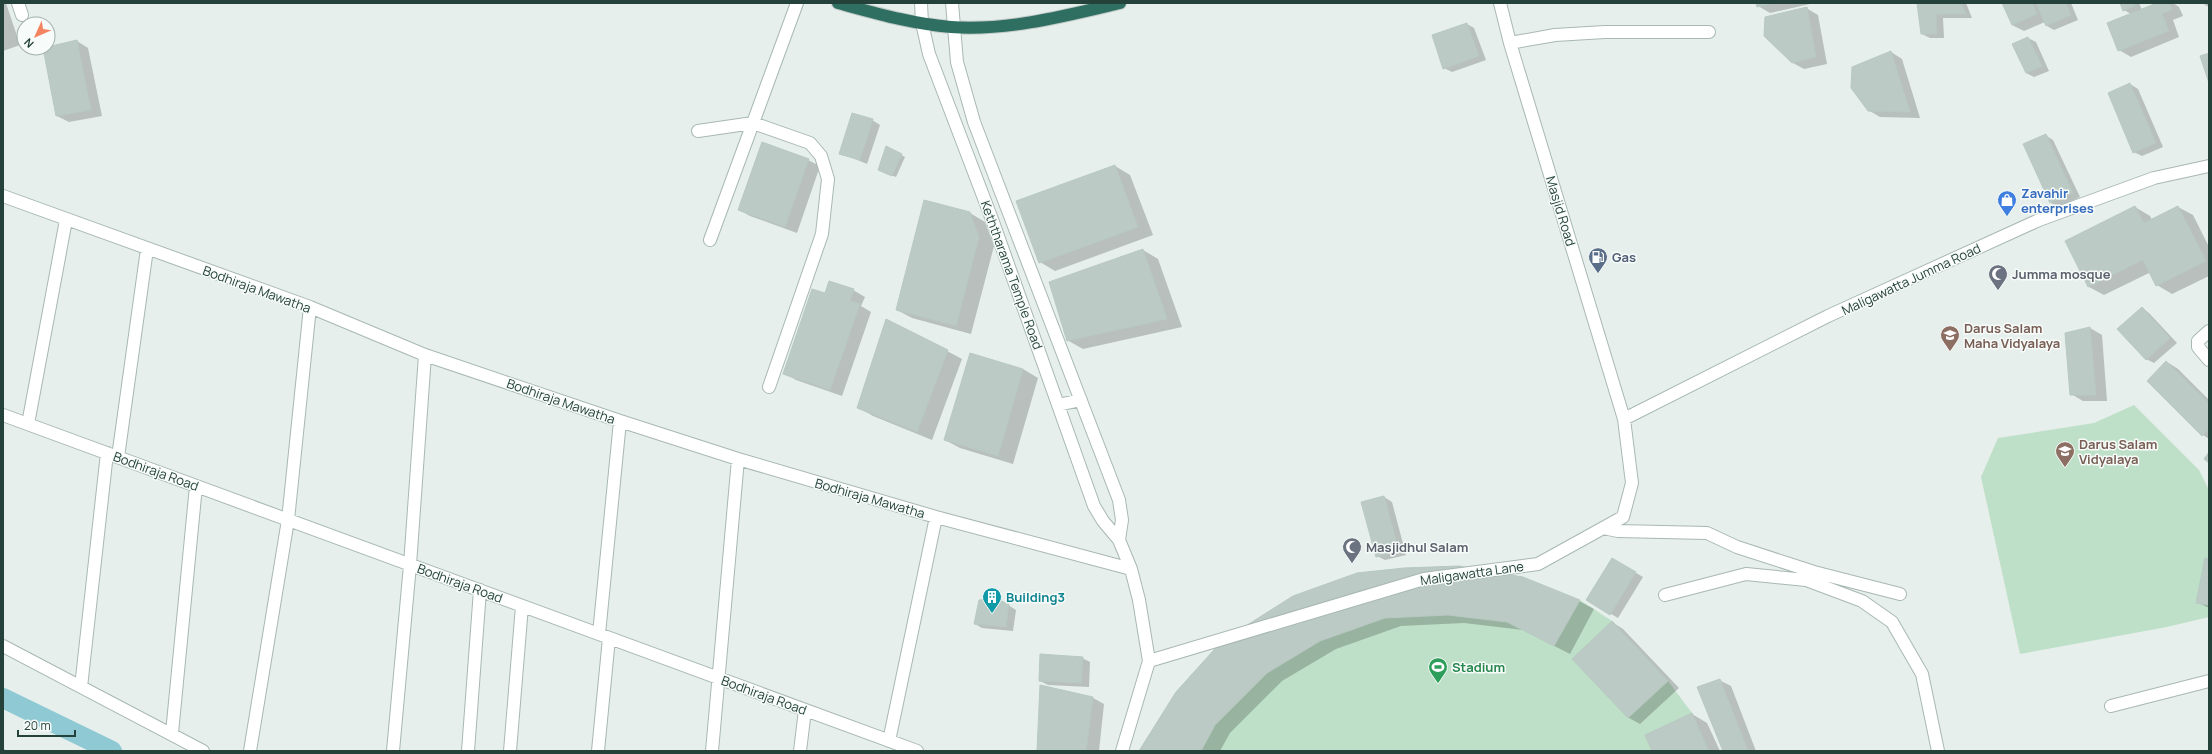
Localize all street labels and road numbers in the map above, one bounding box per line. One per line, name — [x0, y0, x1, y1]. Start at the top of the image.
street label: Masjid Road — [1542, 174, 1580, 248]
street label: Keththarama Temple Road — [977, 198, 1047, 352]
street label: Maligawatta Jumma Road — [1839, 239, 1983, 319]
street label: Bodhiraja Mawatha — [200, 261, 314, 317]
street label: Bodhiraja Mawatha — [504, 374, 618, 428]
street label: Bodhiraja Road — [111, 447, 201, 495]
street label: Bodhiraja Mawatha — [813, 474, 927, 522]
street label: Maligawatta Lane — [1419, 557, 1525, 589]
street label: Bodhiraja Road — [415, 559, 505, 607]
street label: Bodhiraja Road — [719, 671, 809, 719]

